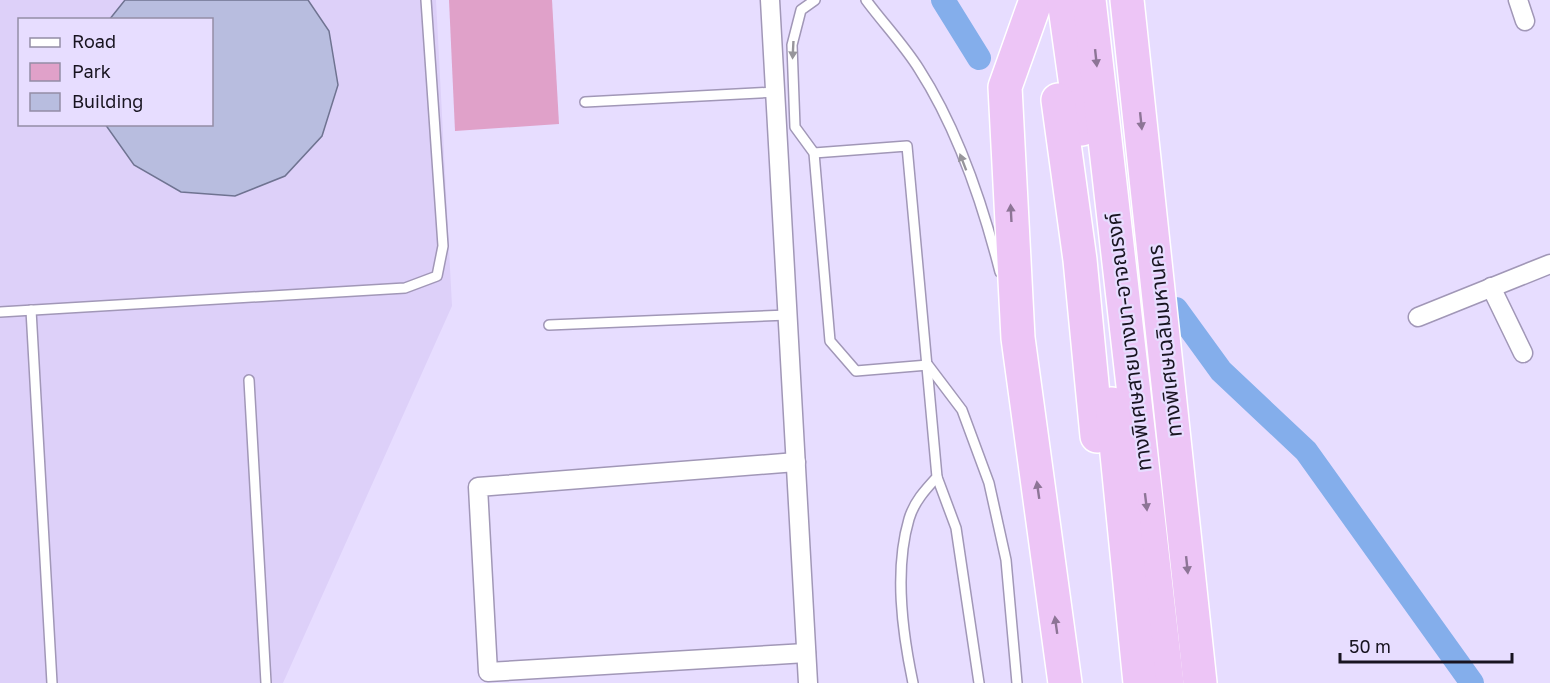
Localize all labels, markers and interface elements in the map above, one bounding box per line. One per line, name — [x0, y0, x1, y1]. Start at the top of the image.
legend — [18, 18, 213, 126]
text: Road — [72, 30, 116, 52]
one-way arrow — [788, 40, 797, 59]
one-way arrow — [1091, 49, 1101, 68]
text: Park — [72, 60, 111, 82]
text: Building — [72, 90, 143, 112]
one-way arrow — [1136, 111, 1146, 130]
one-way arrow — [958, 153, 968, 171]
one-way arrow — [1007, 203, 1016, 222]
street label: ทางพิเศษสายบางนา-อาจณรงค์ — [1099, 211, 1157, 473]
street label: ทางพิเศษเฉลิมมหานคร — [1141, 244, 1187, 438]
one-way arrow — [1033, 481, 1042, 500]
one-way arrow — [1141, 493, 1151, 512]
one-way arrow — [1182, 556, 1192, 575]
one-way arrow — [1052, 615, 1061, 634]
scale bar — [1340, 626, 1512, 664]
text: 50 m — [1349, 635, 1391, 657]

